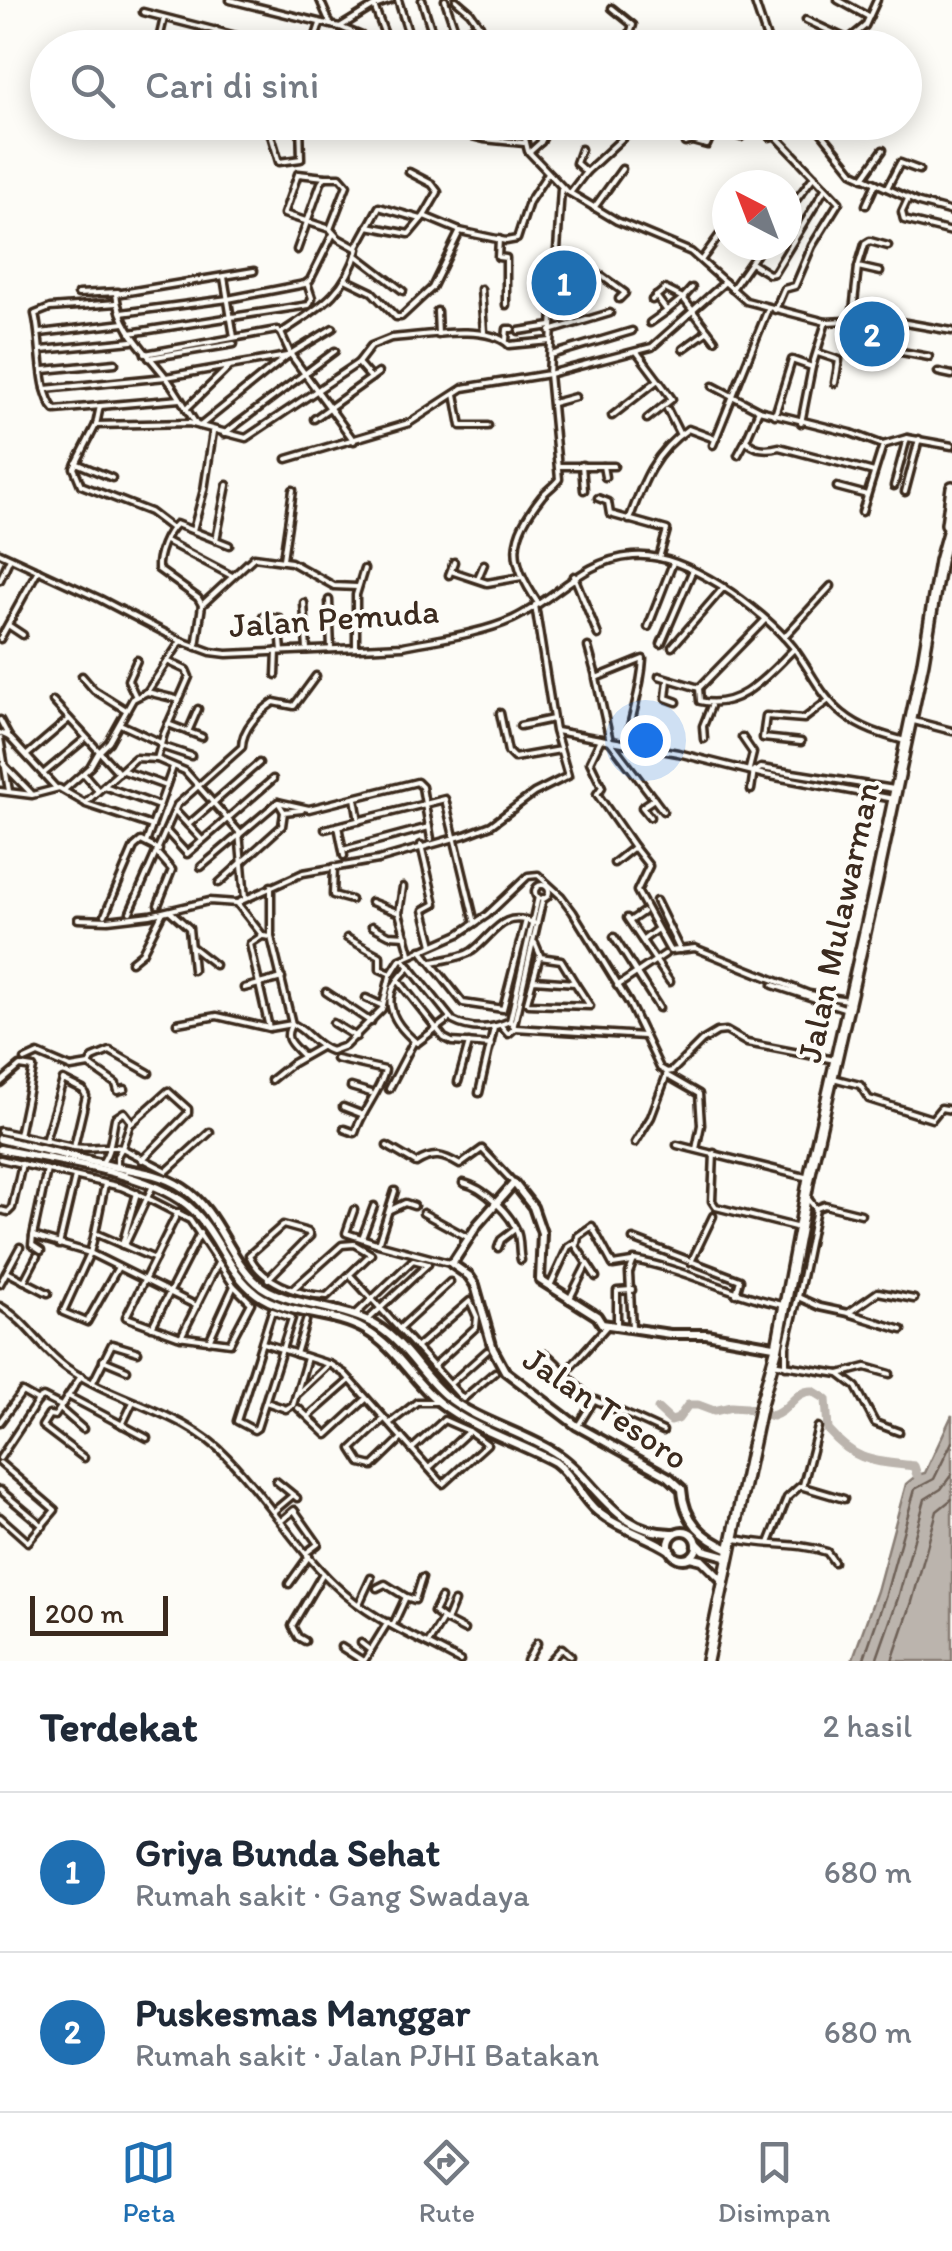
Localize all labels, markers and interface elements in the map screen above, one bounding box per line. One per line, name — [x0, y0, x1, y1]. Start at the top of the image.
search box — [30, 30, 922, 140]
icon: search — [65, 58, 120, 113]
text: Cari di sini — [145, 62, 319, 108]
north arrow — [712, 170, 802, 260]
pin: 1 — [532, 246, 596, 320]
pin: 2 — [840, 296, 904, 372]
street label: Jalan Pemuda — [228, 590, 440, 646]
your location — [620, 715, 671, 766]
street label: Jalan Mulawarman — [788, 778, 888, 1066]
street label: Jalan Tesoro — [515, 1337, 697, 1479]
scale bar — [30, 1591, 168, 1636]
text: 200 m — [45, 1596, 124, 1630]
text: Terdekat — [40, 1701, 198, 1752]
text: 2 hasil — [823, 1707, 912, 1745]
text: Griya Bunda Sehat — [135, 1830, 440, 1876]
text: 1 — [65, 1853, 80, 1891]
text: 680 m — [824, 1853, 912, 1891]
text: Rumah sakit · Gang Swadaya — [135, 1876, 530, 1914]
text: Puskesmas Manggar — [135, 1990, 470, 2036]
text: 2 — [64, 2013, 81, 2051]
text: 680 m — [824, 2013, 912, 2051]
text: Rumah sakit · Jalan PJHI Batakan — [135, 2036, 600, 2074]
tab: Peta — [121, 2135, 176, 2229]
tab: Rute — [419, 2135, 475, 2229]
tab: Disimpan — [718, 2135, 831, 2229]

